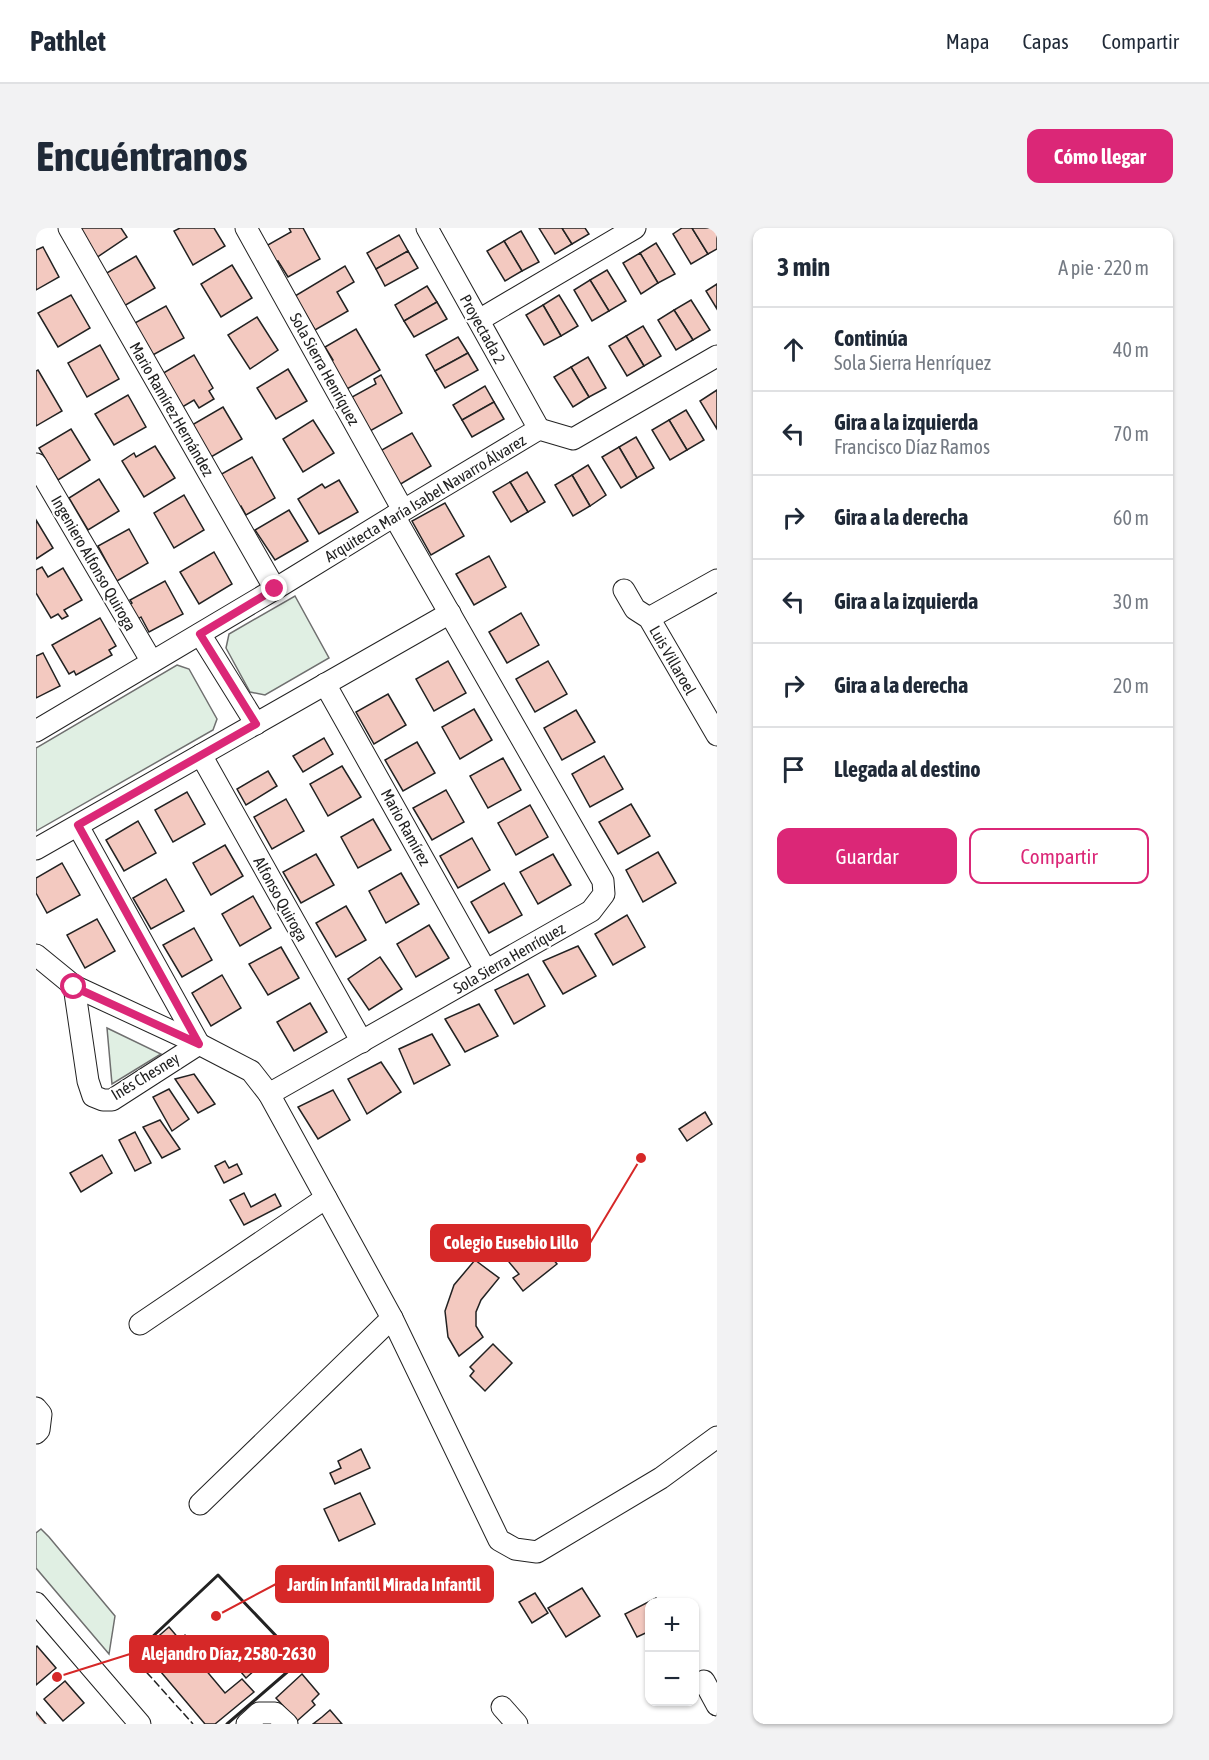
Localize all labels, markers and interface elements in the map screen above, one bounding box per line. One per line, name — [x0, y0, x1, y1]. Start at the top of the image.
text: Pathlet — [30, 25, 106, 57]
text: Mapa — [946, 29, 989, 53]
text: Capas — [1022, 29, 1069, 53]
text: Compartir — [1102, 29, 1179, 53]
button: Cómo llegar — [1027, 129, 1173, 183]
text: Encuéntranos — [36, 132, 248, 180]
text: 3 min — [777, 252, 830, 282]
text: A pie · 220 m — [1058, 256, 1149, 279]
street label: Proyectada 2 — [456, 291, 509, 367]
street label: Sola Sierra Henríquez — [286, 310, 363, 429]
text: Continúa — [834, 325, 908, 351]
icon: ahead — [777, 333, 810, 366]
text: 40 m — [1113, 338, 1149, 361]
street label: Mario Ramírez Hernández — [126, 339, 218, 479]
text: Sola Sierra Henríquez — [834, 351, 991, 374]
text: Gira a la izquierda — [834, 409, 978, 435]
icon: left — [777, 417, 810, 450]
text: 70 m — [1113, 422, 1149, 445]
street label: Arquitecta María Isabel Navarro Álvarez — [321, 431, 530, 566]
text: Francisco Díaz Ramos — [834, 435, 990, 458]
street label: Ingeniero Alfonso Quiroga — [47, 492, 140, 634]
icon: right — [777, 501, 810, 534]
text: Gira a la derecha — [834, 504, 968, 530]
text: 60 m — [1113, 506, 1149, 529]
route end — [261, 575, 287, 601]
icon: left — [777, 585, 810, 618]
text: Gira a la izquierda — [834, 588, 978, 614]
text: 30 m — [1113, 590, 1149, 613]
street label: Luis Villaroel — [646, 622, 700, 698]
icon: right — [777, 669, 810, 702]
text: Gira a la derecha — [834, 672, 968, 698]
text: 20 m — [1113, 674, 1149, 697]
icon: arrive — [777, 753, 810, 786]
text: Llegada al destino — [834, 756, 981, 782]
street label: Mario Ramírez — [378, 786, 435, 869]
button: Guardar — [777, 828, 957, 884]
button: Compartir — [969, 828, 1149, 884]
street label: Alfonso Quiroga — [249, 853, 312, 945]
street label: Sola Sierra Henríquez — [450, 919, 569, 998]
route start — [60, 973, 86, 999]
street label: Inés Chesney — [108, 1048, 183, 1104]
callout: Colegio Eusebio Lillo — [431, 1225, 590, 1261]
text: Colegio Eusebio Lillo — [443, 1232, 579, 1253]
callout: Jardín Infantil Mirada Infantil — [276, 1566, 493, 1602]
text: Jardín Infantil Mirada Infantil — [286, 1574, 481, 1595]
map controls — [645, 1598, 699, 1706]
button: + — [645, 1598, 699, 1652]
callout: Alejandro Díaz, 2580-2630 — [130, 1636, 328, 1672]
text: Alejandro Díaz, 2580-2630 — [141, 1643, 316, 1664]
button: − — [645, 1652, 699, 1706]

